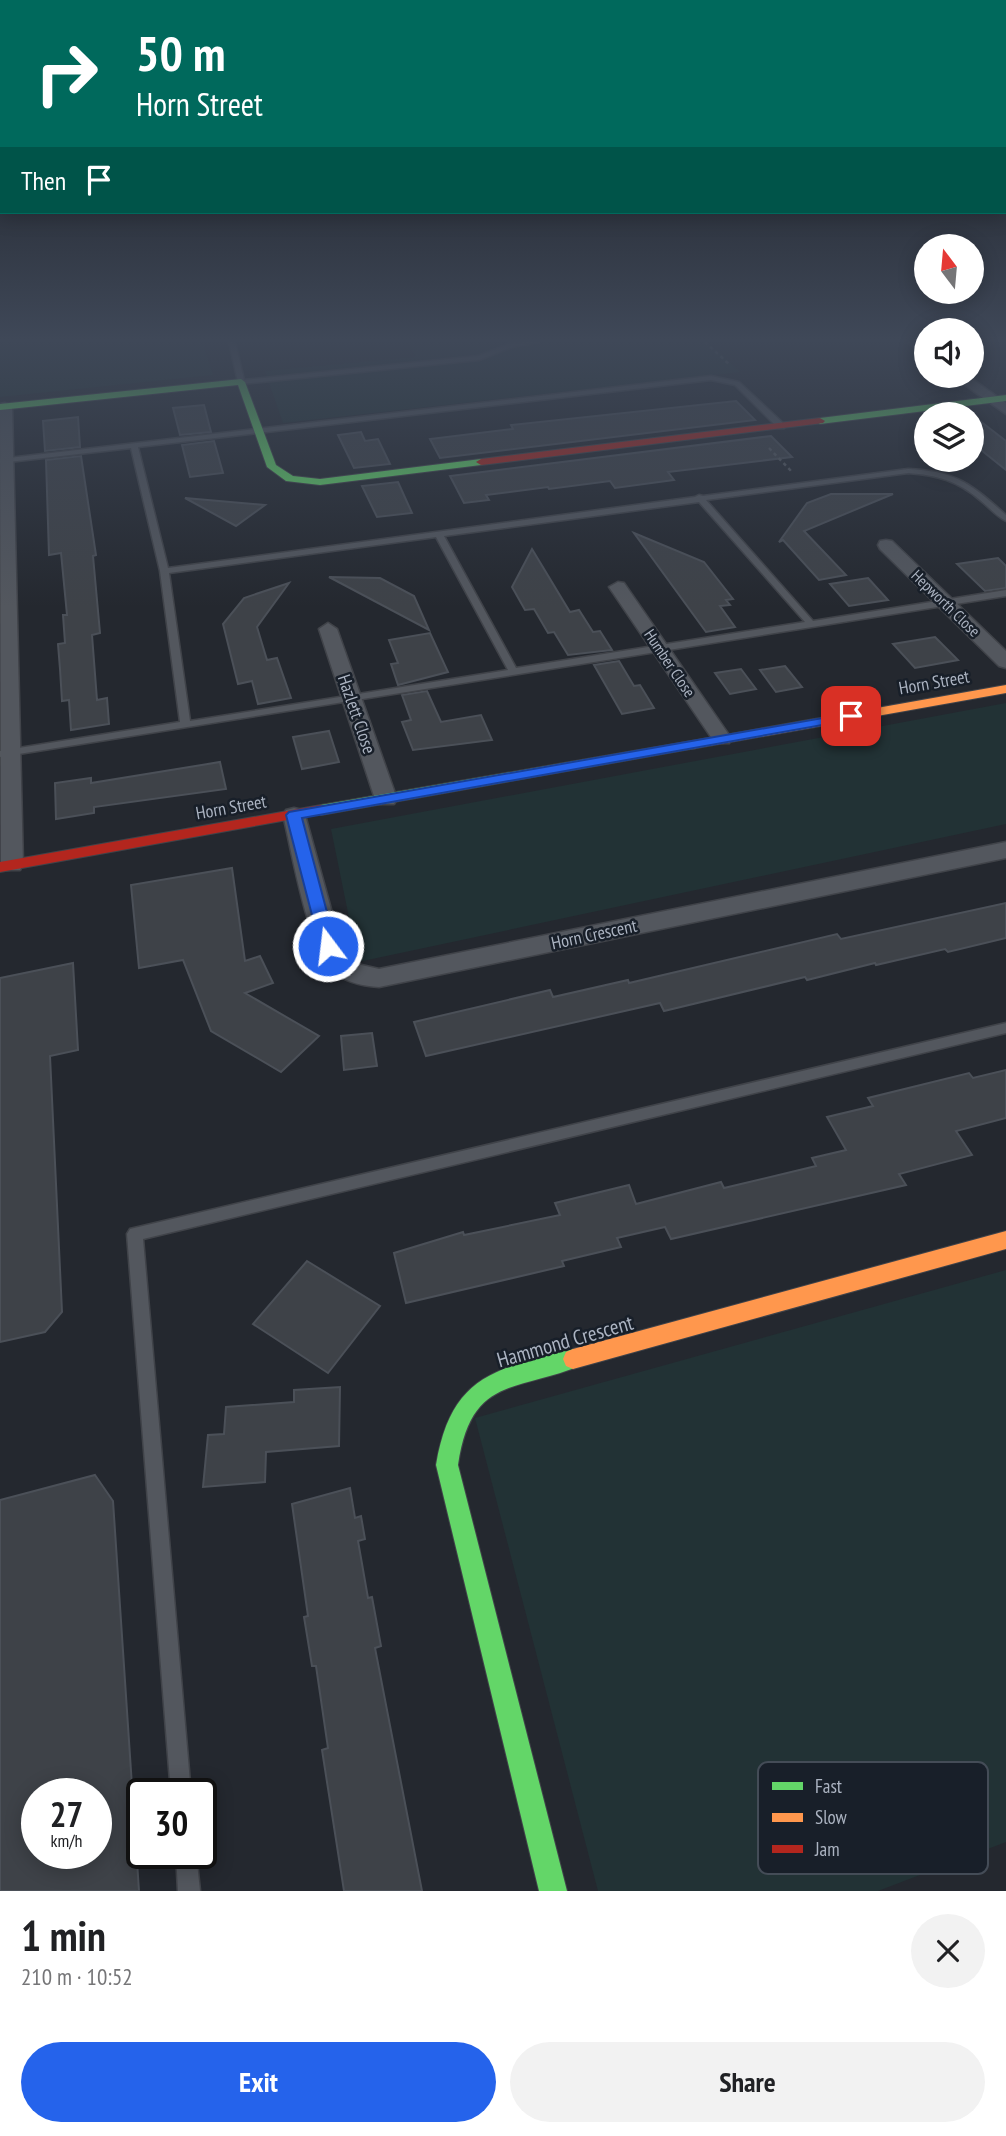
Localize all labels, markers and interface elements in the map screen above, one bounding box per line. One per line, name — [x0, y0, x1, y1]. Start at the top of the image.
text: 50 m — [136, 21, 225, 85]
icon: right — [21, 28, 112, 119]
text: Horn Street — [136, 83, 263, 125]
icon: arrive — [80, 161, 118, 199]
text: Then — [21, 164, 66, 197]
north arrow — [914, 234, 984, 304]
map controls — [914, 234, 984, 472]
button: sound — [914, 318, 984, 388]
button: layers — [914, 402, 984, 472]
street label: Hepworth Close — [907, 565, 985, 641]
street label: Humber Close — [640, 625, 700, 701]
street label: Horn Street — [897, 664, 971, 700]
street label: Hazlett Close — [333, 671, 381, 757]
pin — [821, 686, 881, 746]
icon: arrive — [832, 697, 870, 735]
street label: Horn Street — [194, 789, 268, 825]
position arrow — [291, 909, 365, 983]
street label: Horn Crescent — [549, 914, 639, 954]
street label: Hammond Crescent — [494, 1309, 636, 1373]
legend — [758, 1762, 988, 1874]
text: Fast — [815, 1774, 843, 1798]
speed limit sign: 30 — [126, 1778, 217, 1869]
text: 27 — [50, 1791, 83, 1837]
text: Slow — [815, 1805, 848, 1829]
text: km/h — [51, 1829, 82, 1852]
text: Jam — [814, 1837, 840, 1861]
text: 1 min — [21, 1908, 106, 1963]
button: close — [911, 1914, 985, 1988]
text: 210 m · 10:52 — [21, 1962, 133, 1991]
button: Exit — [21, 2042, 496, 2122]
button: Share — [510, 2042, 985, 2122]

